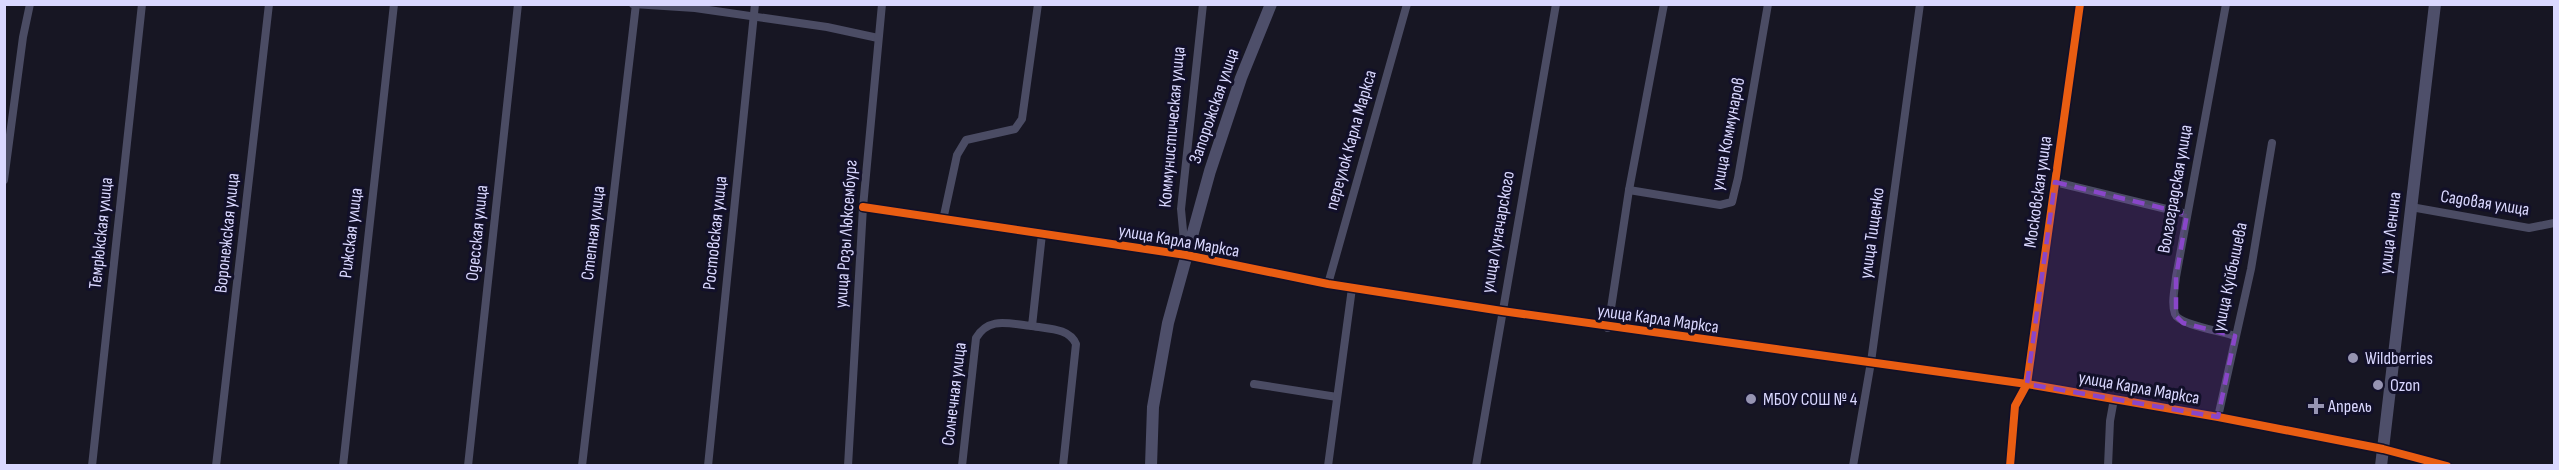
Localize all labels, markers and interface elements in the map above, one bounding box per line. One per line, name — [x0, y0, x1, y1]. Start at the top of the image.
street label: Коммунистическая улица — [1155, 46, 1190, 208]
street label: Запорожская улица — [1184, 46, 1244, 166]
street label: переулок Карла Маркса — [1321, 68, 1381, 212]
street label: улица Коммунаров — [1707, 76, 1749, 192]
street label: Волгоградская улица — [2153, 123, 2197, 255]
street label: Московская улица — [2020, 135, 2056, 249]
street label: улица Розы Люксембург — [830, 159, 862, 309]
street label: улица Луначарского — [1477, 169, 1519, 295]
street label: Воронежская улица — [210, 172, 244, 294]
street label: Ростовская улица — [699, 175, 731, 291]
street label: Темрюкская улица — [85, 176, 117, 290]
street label: Одесская улица — [462, 184, 492, 282]
street label: Степная улица — [577, 185, 609, 281]
street label: улица Тищенко — [1855, 186, 1889, 280]
street label: Садовая улица — [2439, 186, 2531, 220]
street label: Рижская улица — [335, 187, 367, 279]
street label: улица Ленина — [2375, 191, 2405, 275]
street label: улица Карла Маркса — [1117, 220, 1241, 262]
street label: улица Куйбышева — [2208, 220, 2252, 334]
street label: улица Карла Маркса — [1596, 300, 1720, 338]
street label: Солнечная улица — [937, 341, 971, 447]
place label: Wildberries — [2365, 348, 2433, 369]
marker: Wildberries — [2346, 351, 2360, 365]
street label: улица Карла Маркса — [2077, 367, 2201, 409]
place label: Ozon — [2390, 375, 2420, 396]
marker: Ozon — [2371, 378, 2385, 392]
place label: МБОУ СОШ № 4 — [1763, 389, 1858, 410]
marker: МБОУ СОШ № 4 — [1744, 392, 1758, 406]
place label: Апрель — [2327, 396, 2372, 417]
marker: Апрель — [2309, 399, 2323, 413]

